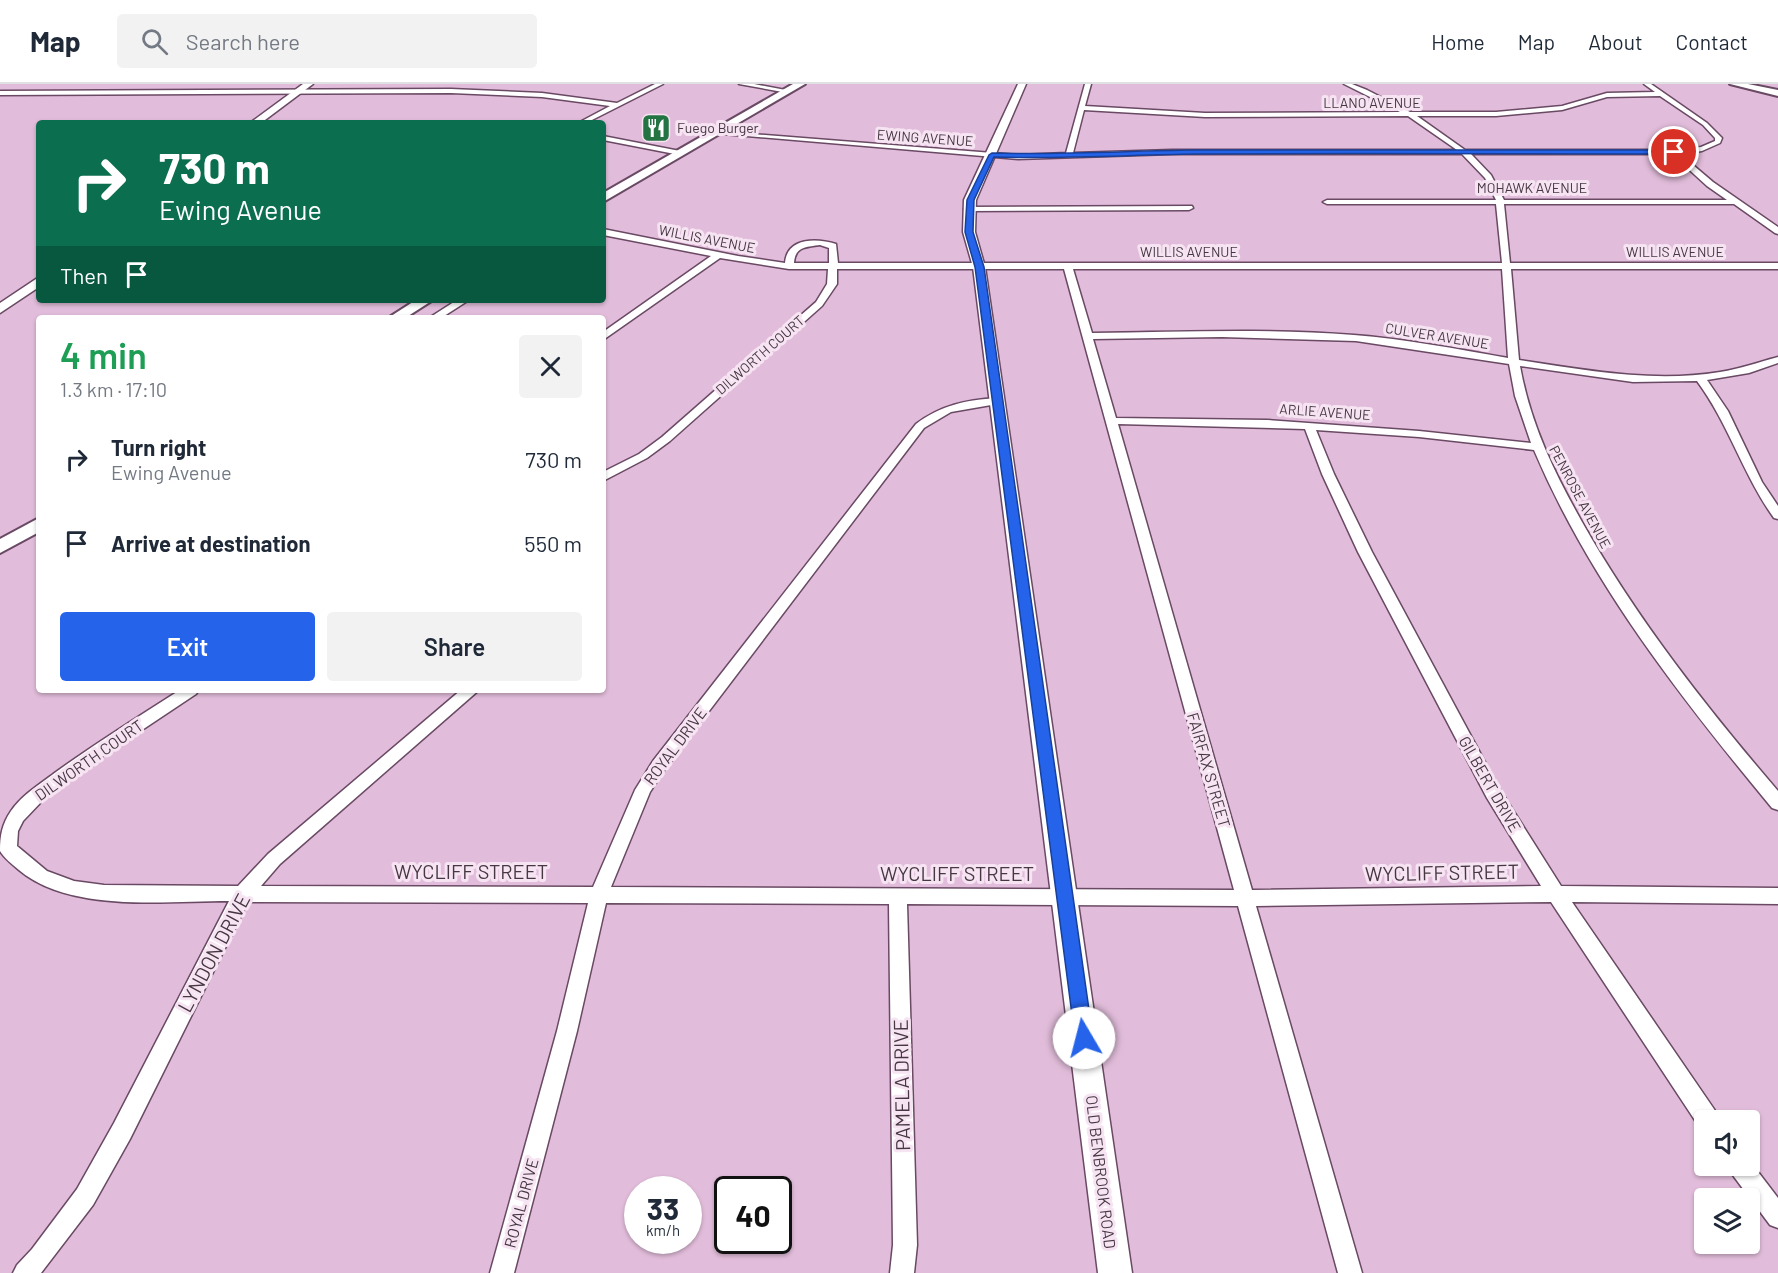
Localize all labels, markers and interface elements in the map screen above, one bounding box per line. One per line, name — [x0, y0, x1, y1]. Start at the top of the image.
search box — [117, 14, 537, 68]
text: Map — [30, 24, 81, 58]
icon: search — [138, 25, 171, 58]
text: Search here — [186, 28, 300, 54]
text: Home — [1431, 29, 1485, 54]
text: Map — [1518, 29, 1555, 54]
text: About — [1588, 29, 1643, 54]
text: Contact — [1676, 29, 1748, 54]
street label: LLANO AVENUE — [1323, 94, 1421, 111]
restaurant icon: Fuego Burger — [640, 112, 672, 144]
place label: Fuego Burger — [677, 119, 759, 136]
street label: EWING AVENUE — [876, 126, 974, 149]
pin — [1648, 126, 1699, 177]
icon: arrive — [1657, 135, 1690, 168]
text: 730 m — [159, 142, 270, 192]
icon: right — [60, 144, 138, 222]
street label: MOHAWK AVENUE — [1477, 179, 1587, 196]
text: Ewing Avenue — [159, 193, 322, 225]
street label: WILLIS AVENUE — [657, 221, 757, 256]
street label: WILLIS AVENUE — [1140, 243, 1238, 260]
street label: WILLIS AVENUE — [1626, 243, 1724, 260]
icon: arrive — [120, 258, 153, 291]
text: Then — [60, 262, 108, 288]
street label: DILWORTH COURT — [712, 312, 807, 398]
street label: CULVER AVENUE — [1384, 319, 1490, 352]
text: 4 min — [60, 333, 147, 376]
button: close — [519, 335, 582, 398]
text: 1.3 km · 17:10 — [60, 377, 167, 401]
street label: ARLIE AVENUE — [1279, 400, 1371, 423]
text: Turn right — [111, 434, 206, 460]
street label: PENROSE AVENUE — [1546, 442, 1615, 551]
icon: right — [60, 443, 93, 476]
text: 730 m — [525, 446, 582, 472]
text: Ewing Avenue — [111, 460, 232, 484]
icon: arrive — [60, 527, 93, 560]
text: Arrive at destination — [111, 530, 310, 556]
text: 550 m — [524, 530, 582, 556]
button: Exit — [60, 612, 315, 681]
button: Share — [327, 612, 582, 681]
street label: ROYAL DRIVE — [639, 703, 710, 788]
street label: FAIRFAX STREET — [1184, 710, 1235, 830]
street label: DILWORTH COURT — [31, 715, 146, 804]
street label: GILBERT DRIVE — [1455, 732, 1526, 835]
street label: WYCLIFF STREET — [394, 859, 548, 883]
street label: WYCLIFF STREET — [1365, 859, 1519, 885]
street label: WYCLIFF STREET — [880, 861, 1034, 885]
street label: LYNDON DRIVE — [172, 889, 254, 1016]
position arrow — [1052, 1006, 1116, 1070]
street label: PAMELA DRIVE — [888, 1019, 914, 1151]
street label: OLD BENBROOK ROAD — [1083, 1094, 1120, 1250]
map controls — [1694, 1110, 1760, 1254]
button: sound — [1694, 1110, 1760, 1176]
street label: ROYAL DRIVE — [499, 1156, 542, 1250]
speed limit sign: 40 — [714, 1176, 792, 1254]
button: layers — [1694, 1188, 1760, 1254]
text: 33 — [647, 1190, 679, 1226]
text: km/h — [646, 1221, 680, 1239]

